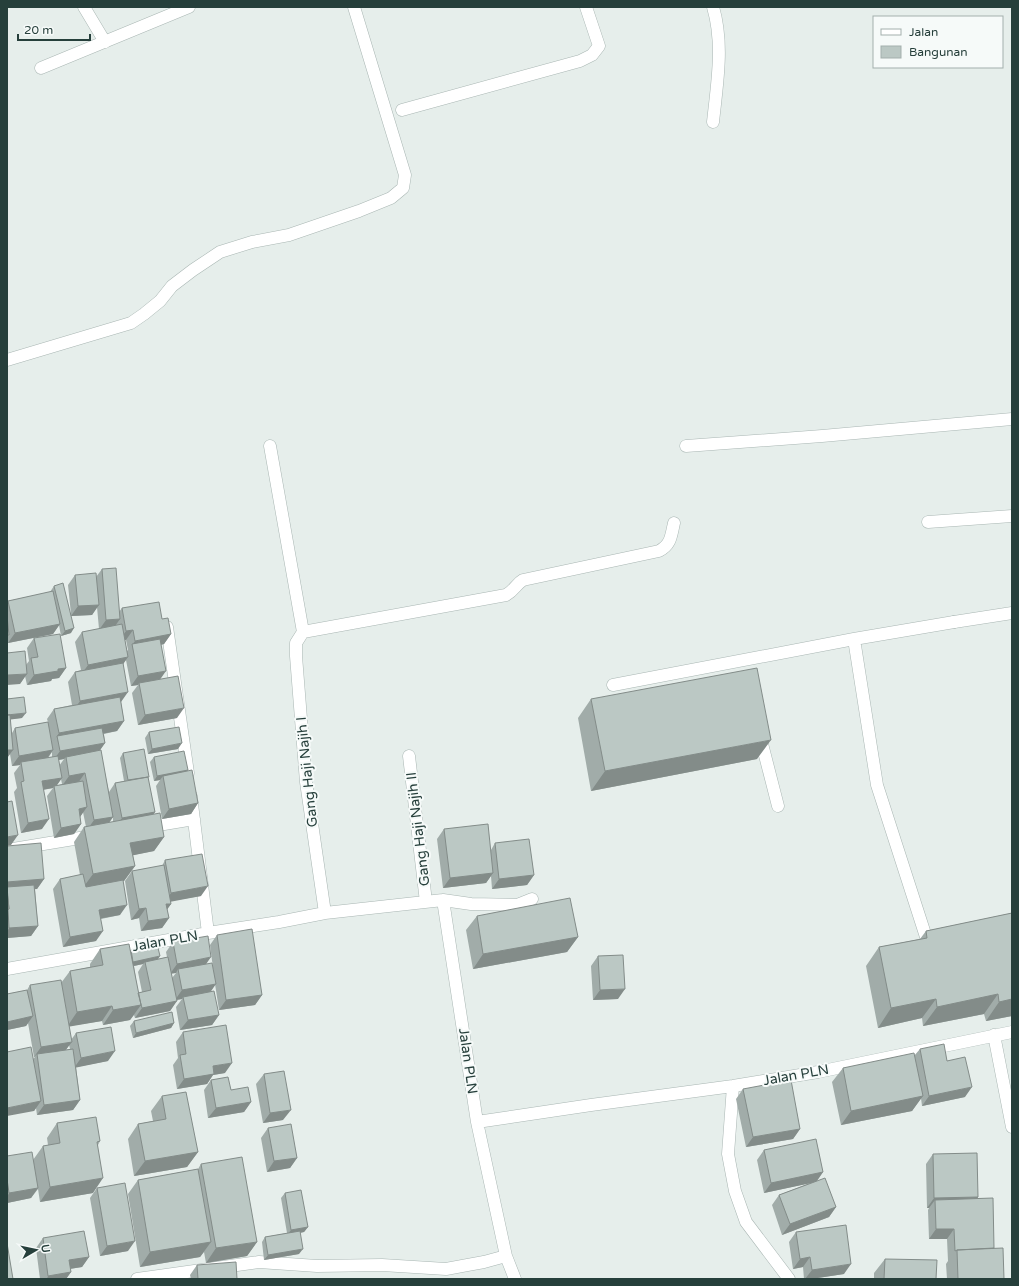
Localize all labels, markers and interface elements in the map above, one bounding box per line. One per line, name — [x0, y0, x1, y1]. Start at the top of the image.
scale bar — [18, 16, 90, 42]
legend — [873, 16, 1003, 68]
text: 20 m — [24, 23, 53, 37]
text: Jalan — [909, 25, 938, 39]
text: Bangunan — [909, 45, 968, 59]
street label: Gang Haji Najih I — [293, 716, 321, 828]
street label: Gang Haji Najih II — [403, 771, 433, 887]
street label: Jalan PLN — [131, 927, 199, 955]
street label: Jalan PLN — [455, 1027, 481, 1095]
street label: Jalan PLN — [762, 1061, 830, 1089]
north arrow — [16, 1230, 56, 1270]
text: U — [38, 1243, 52, 1254]

